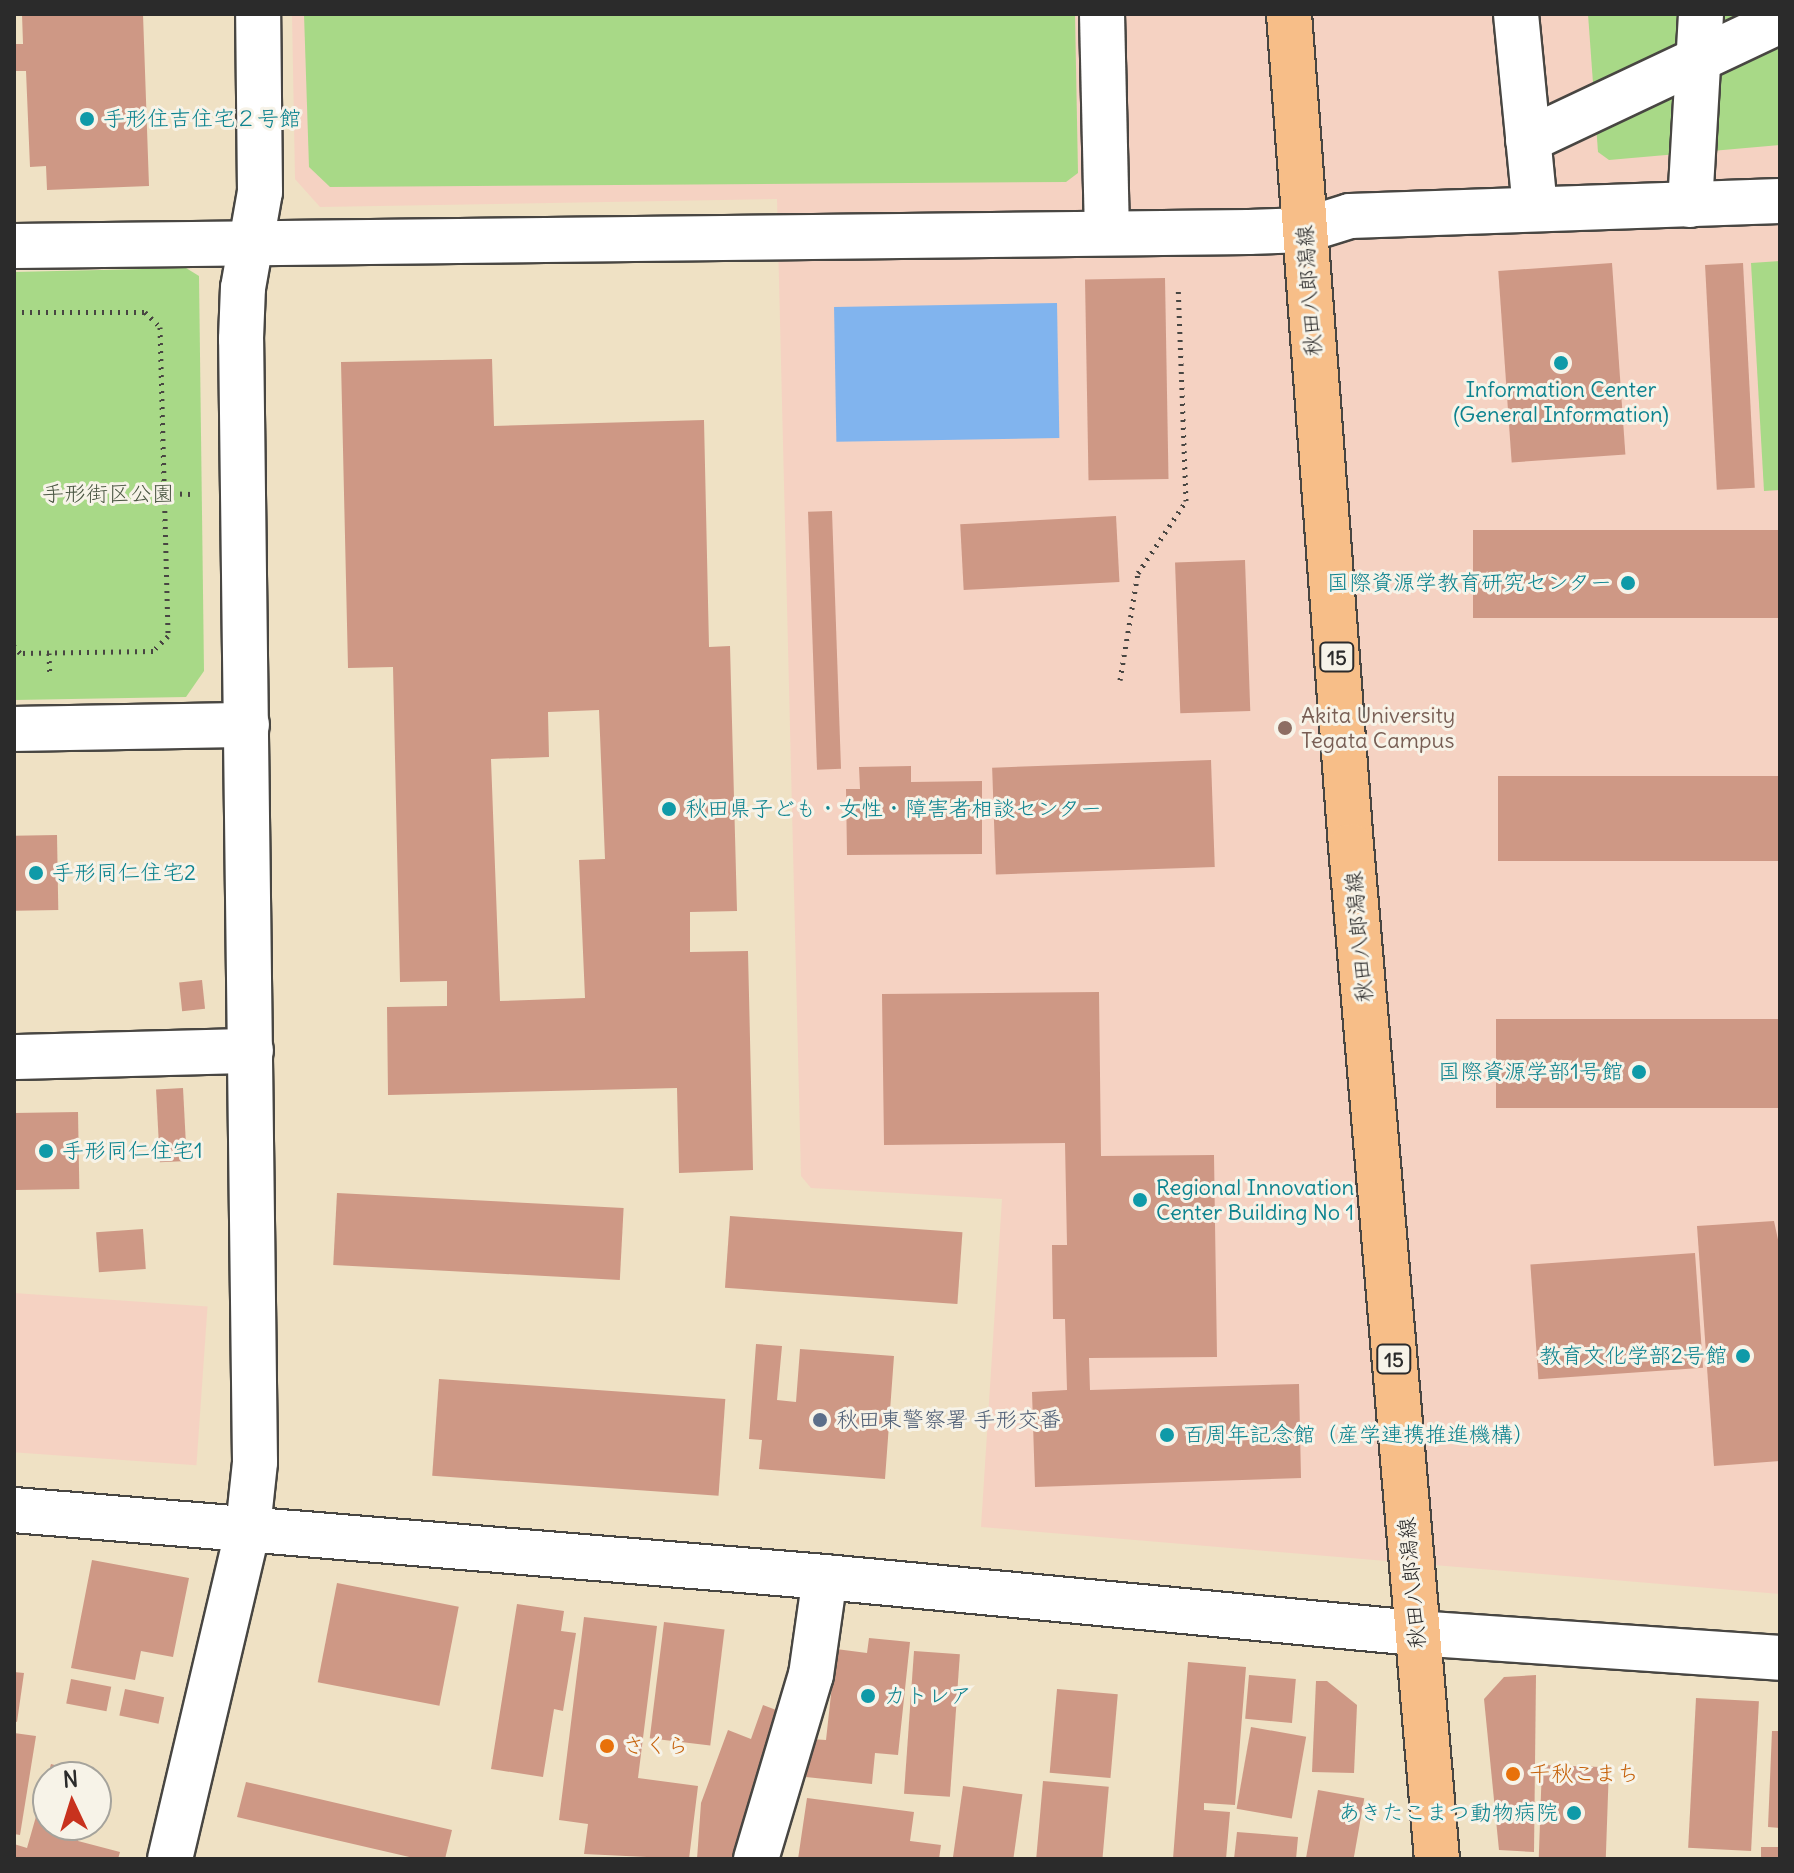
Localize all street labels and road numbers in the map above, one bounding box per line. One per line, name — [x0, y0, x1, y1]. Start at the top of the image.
street label: 秋田八郎潟線 — [1291, 224, 1327, 358]
road number: 15 — [1319, 641, 1355, 673]
street label: 秋田八郎潟線 — [1340, 870, 1378, 1004]
road number: 15 — [1376, 1343, 1412, 1375]
street label: 秋田八郎潟線 — [1393, 1516, 1431, 1650]

